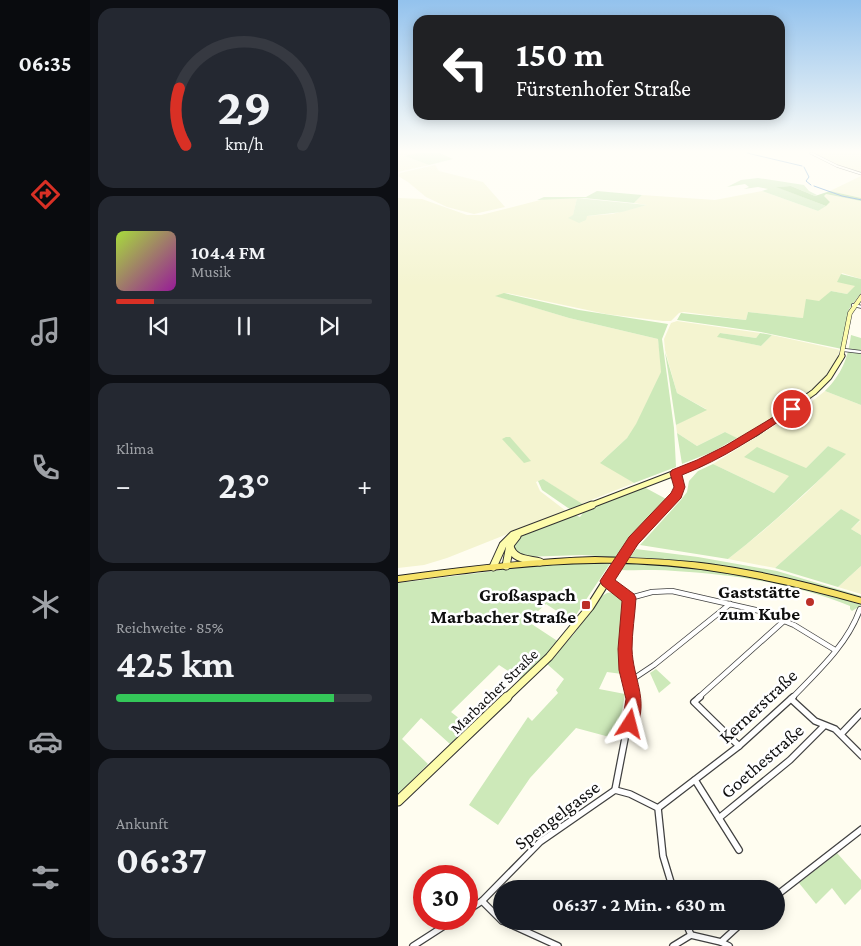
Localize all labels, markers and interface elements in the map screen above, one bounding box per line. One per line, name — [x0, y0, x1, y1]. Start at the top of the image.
icon: left — [433, 35, 498, 100]
text: 150 m — [516, 35, 604, 74]
text: 06:35 — [18, 51, 72, 76]
text: Fürstenhofer Straße — [516, 76, 691, 101]
text: 29 — [217, 77, 271, 135]
text: km/h — [225, 134, 264, 154]
icon: directions — [28, 177, 63, 212]
text: 104.4 FM — [191, 242, 265, 263]
text: Musik — [191, 263, 231, 280]
icon: previous — [145, 312, 173, 340]
icon: pause — [230, 312, 258, 340]
icon: next — [315, 312, 343, 340]
icon: music — [28, 314, 63, 349]
pin — [771, 388, 813, 430]
icon: arrive — [778, 395, 806, 423]
text: Klima — [116, 440, 154, 457]
icon: phone — [28, 450, 63, 485]
text: 23° — [218, 464, 270, 506]
text: − — [116, 470, 131, 501]
text: + — [357, 470, 372, 501]
place label: Gaststätte zum Kube — [718, 581, 800, 624]
place label: Großaspach Marbacher Straße — [430, 584, 576, 627]
icon: climate — [28, 587, 63, 622]
marker: Gaststätte zum Kube — [804, 596, 816, 608]
marker: Großaspach Marbacher Straße — [580, 599, 592, 611]
text: Reichweite · 85% — [116, 619, 224, 636]
text: 425 km — [116, 643, 234, 685]
street label: Marbacher Straße — [447, 645, 541, 737]
street label: Kernerstraße — [715, 665, 801, 747]
position arrow — [603, 697, 655, 749]
street label: Goethestraße — [716, 719, 808, 803]
icon: car — [28, 724, 63, 759]
street label: Spengelgasse — [510, 776, 604, 854]
text: Ankunft — [116, 815, 168, 832]
text: 06:37 — [116, 839, 207, 881]
icon: filters — [28, 860, 63, 895]
speed limit sign: 30 — [413, 865, 478, 930]
text: 06:37 · 2 Min. · 630 m — [552, 894, 726, 915]

